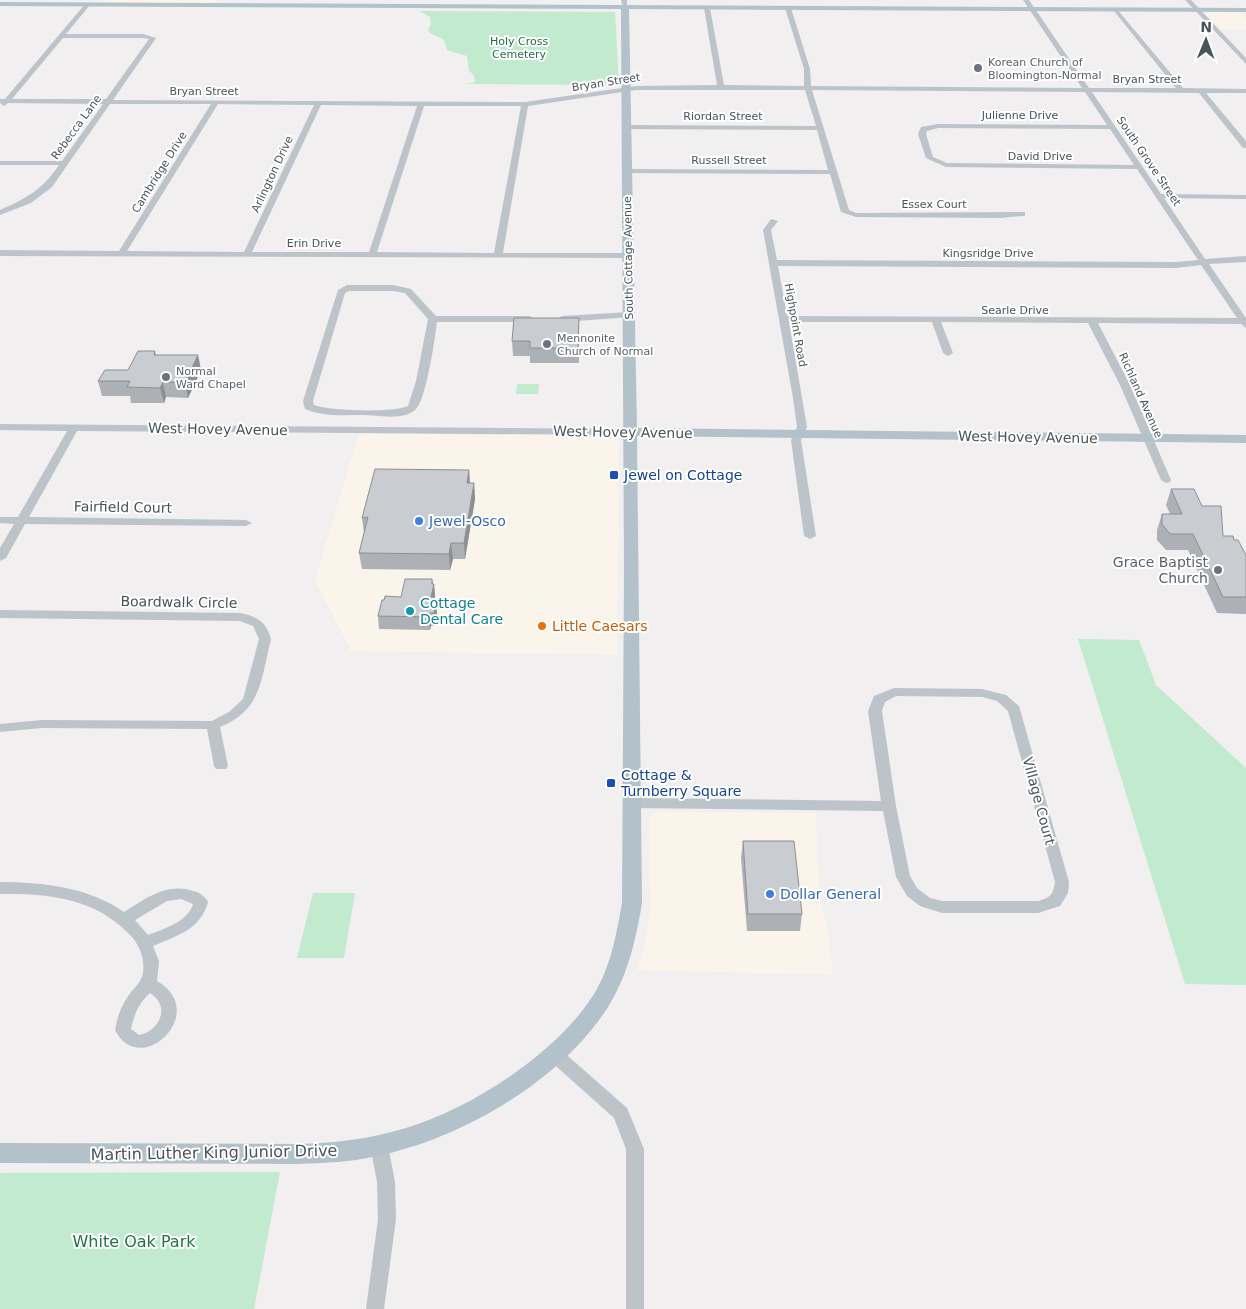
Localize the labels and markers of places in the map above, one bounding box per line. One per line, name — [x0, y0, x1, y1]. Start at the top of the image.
place label: Korean Church of Bloomington-Normal — [988, 56, 1102, 82]
marker: Korean Church of Bloomington-Normal — [972, 62, 984, 74]
place label: Mennonite Church of Normal — [557, 332, 653, 358]
marker: Mennonite Church of Normal — [541, 338, 553, 350]
place label: Normal Ward Chapel — [176, 365, 246, 391]
marker: Normal Ward Chapel — [160, 371, 172, 383]
place label: Jewel on Cottage — [623, 467, 742, 483]
marker: Jewel on Cottage — [608, 469, 620, 481]
place label: Jewel-Osco — [428, 513, 506, 529]
marker: Jewel-Osco — [413, 515, 425, 527]
place label: Grace Baptist Church — [1113, 554, 1209, 586]
marker: Grace Baptist Church — [1212, 564, 1224, 576]
place label: Cottage Dental Care — [420, 595, 503, 627]
marker: Cottage Dental Care — [404, 605, 416, 617]
place label: Little Caesars — [552, 618, 648, 634]
marker: Little Caesars — [536, 620, 548, 632]
place label: Cottage & Turnberry Square — [620, 767, 741, 799]
marker: Cottage & Turnberry Square — [605, 777, 617, 789]
place label: Dollar General — [780, 886, 881, 902]
marker: Dollar General — [764, 888, 776, 900]

